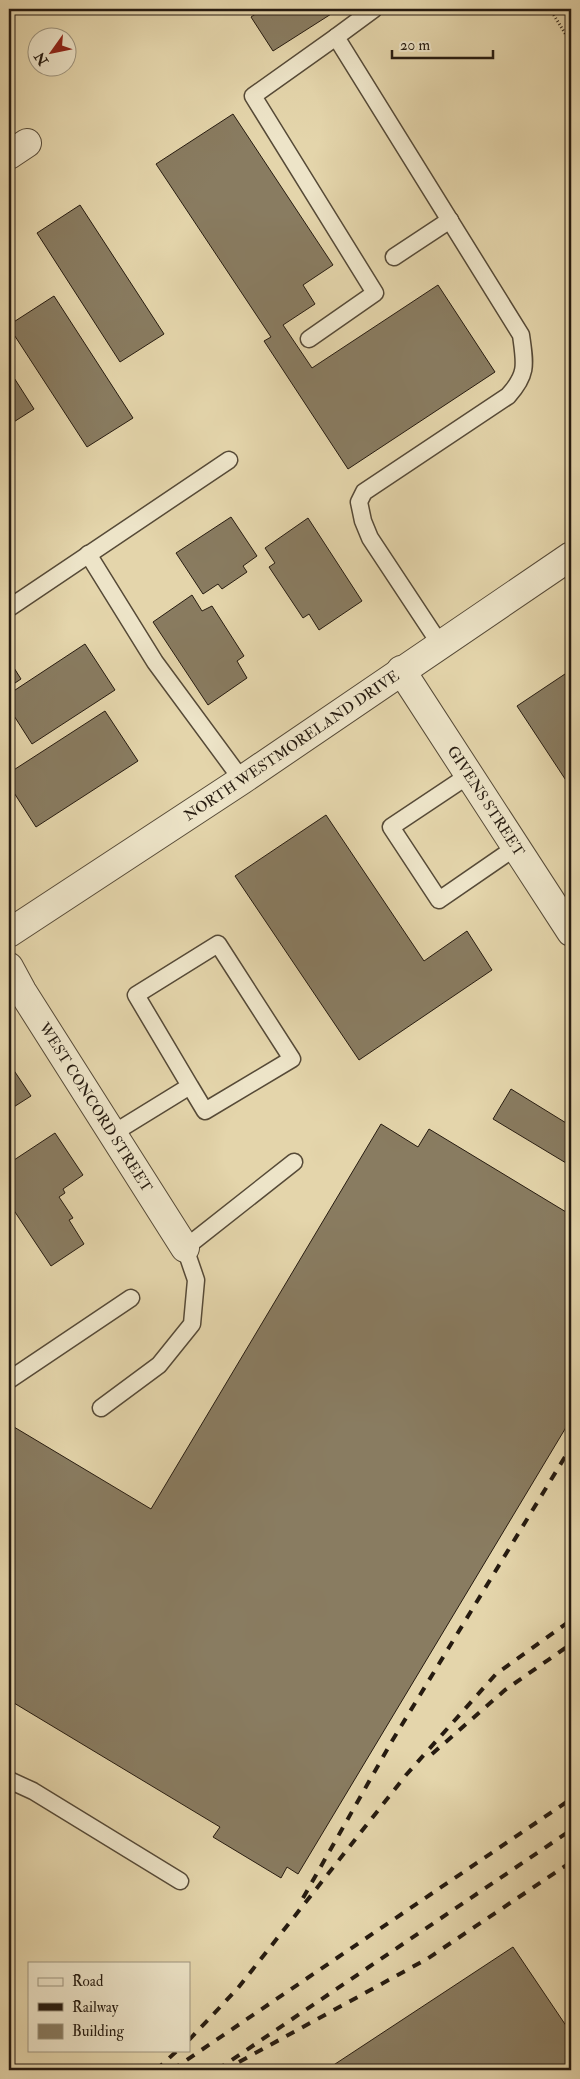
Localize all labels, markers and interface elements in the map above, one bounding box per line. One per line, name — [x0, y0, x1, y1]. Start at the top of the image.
north arrow — [28, 28, 78, 78]
scale bar — [392, 28, 494, 60]
text: 20 m — [400, 36, 430, 55]
text: N — [31, 49, 53, 70]
street label: NORTH WESTMORELAND DRIVE — [181, 667, 403, 825]
street label: GIVENS STREET — [443, 742, 528, 860]
street label: WEST CONCORD STREET — [34, 1018, 156, 1196]
legend — [28, 1962, 190, 2052]
text: Road — [72, 1972, 104, 1991]
text: Railway — [72, 1998, 119, 2017]
text: Building — [72, 2022, 124, 2041]

